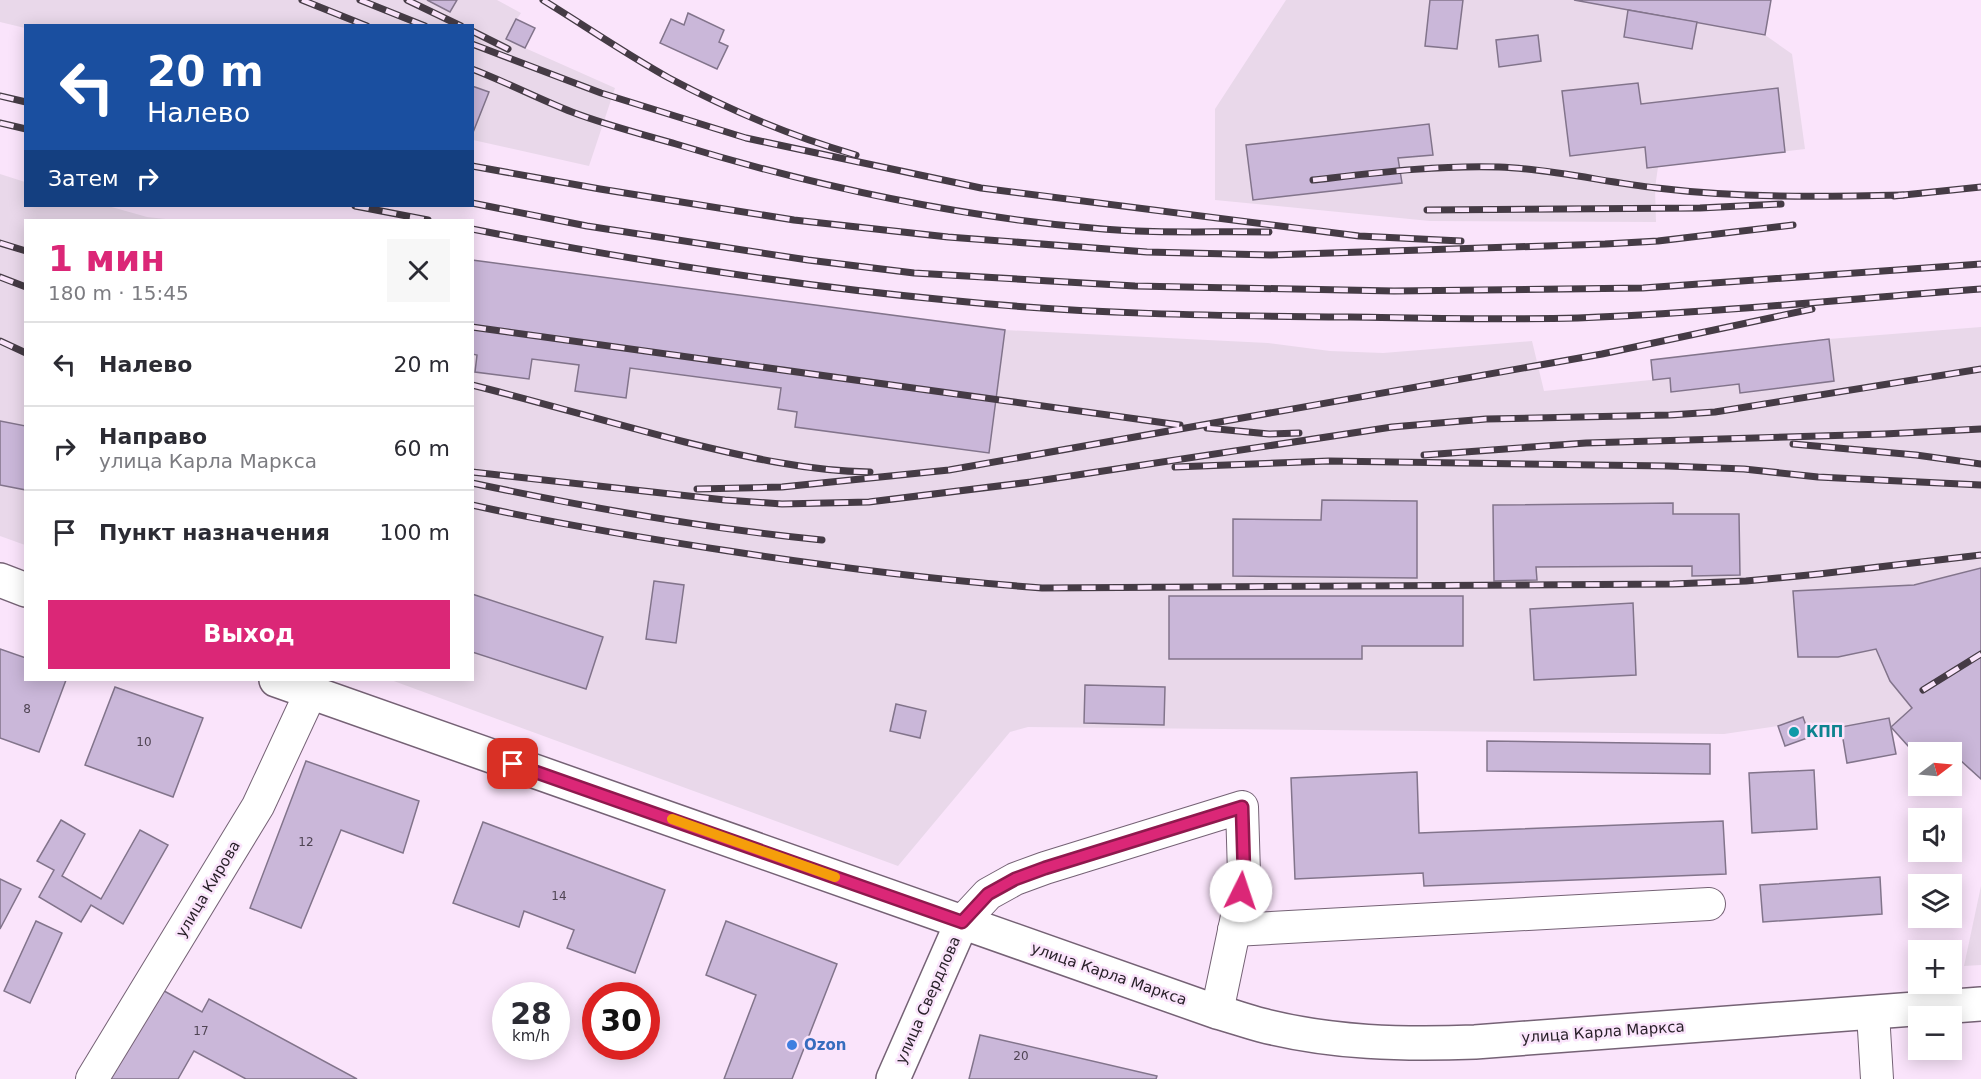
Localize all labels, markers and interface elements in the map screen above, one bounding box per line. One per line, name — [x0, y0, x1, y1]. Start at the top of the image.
text: 20 m — [147, 47, 264, 96]
icon: left — [48, 48, 126, 126]
text: Налево — [147, 97, 250, 128]
icon: right — [131, 162, 164, 195]
text: Затем — [48, 166, 119, 191]
text: 1 мин — [48, 238, 165, 279]
button: close — [387, 239, 450, 302]
text: 180 m · 15:45 — [48, 281, 189, 305]
icon: left — [48, 348, 81, 381]
text: Налево — [99, 352, 192, 377]
text: 20 m — [394, 352, 450, 377]
text: Направо — [99, 424, 207, 449]
icon: right — [48, 432, 81, 465]
text: 60 m — [394, 436, 450, 461]
text: улица Карла Маркса — [99, 449, 317, 473]
icon: arrive — [48, 516, 81, 549]
text: Пункт назначения — [99, 520, 330, 545]
text: 100 m — [380, 520, 450, 545]
button: Выход — [48, 600, 450, 669]
house number: 8 — [23, 702, 31, 716]
place label: КПП — [1806, 723, 1843, 741]
marker: КПП — [1787, 725, 1801, 739]
house number: 10 — [136, 735, 152, 749]
pin — [487, 738, 538, 789]
north arrow — [1908, 742, 1962, 796]
map controls — [1908, 742, 1962, 1060]
icon: arrive — [496, 747, 529, 780]
button: sound — [1908, 808, 1962, 862]
house number: 12 — [298, 835, 314, 849]
street label: улица Кирова — [172, 837, 244, 941]
position arrow — [1209, 859, 1273, 923]
button: layers — [1908, 874, 1962, 928]
house number: 14 — [551, 889, 567, 903]
street label: улица Свердлова — [892, 933, 964, 1067]
street label: улица Карла Маркса — [1029, 939, 1189, 1009]
button: + — [1908, 940, 1962, 994]
speed limit sign: 30 — [582, 982, 660, 1060]
text: 28 — [510, 996, 552, 1031]
button: − — [1908, 1006, 1962, 1060]
street label: улица Карла Маркса — [1521, 1017, 1685, 1047]
house number: 17 — [193, 1024, 209, 1038]
text: km/h — [512, 1027, 550, 1045]
place label: Ozon — [804, 1036, 846, 1054]
marker: Ozon — [785, 1038, 799, 1052]
house number: 20 — [1013, 1049, 1029, 1063]

